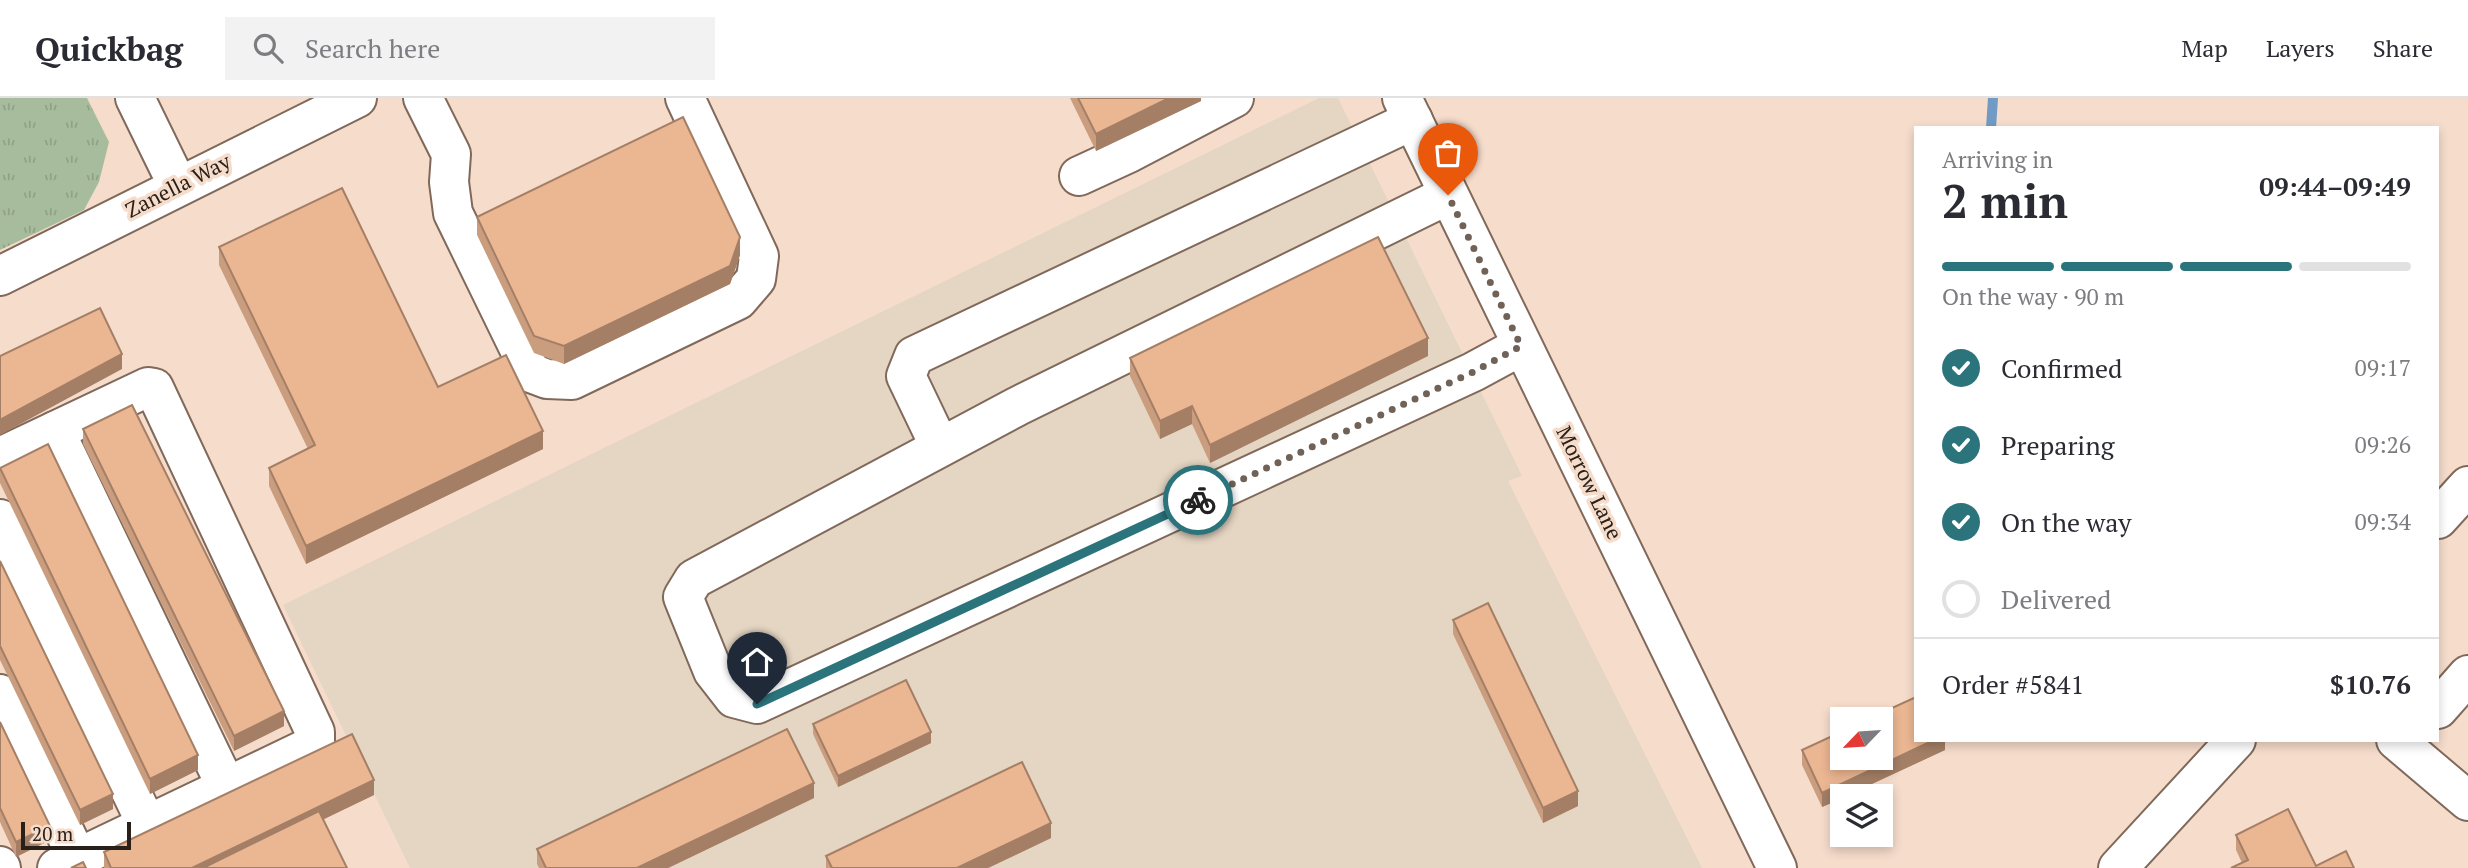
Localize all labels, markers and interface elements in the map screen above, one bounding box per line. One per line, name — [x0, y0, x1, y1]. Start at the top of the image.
search box — [225, 17, 715, 80]
text: Quickbag — [35, 27, 183, 70]
icon: search — [249, 29, 287, 67]
text: Search here — [305, 31, 440, 65]
text: Map — [2181, 32, 2228, 64]
text: Layers — [2266, 32, 2335, 64]
text: Share — [2373, 32, 2433, 64]
pin — [1418, 123, 1478, 195]
icon: bag — [1429, 134, 1467, 172]
text: Arriving in — [1942, 144, 2053, 175]
street label: Zanella Way — [120, 147, 235, 224]
text: 09:44–09:49 — [2259, 169, 2411, 203]
text: 2 min — [1942, 170, 2068, 231]
text: On the way · 90 m — [1942, 281, 2124, 312]
icon: check — [1942, 349, 1980, 387]
text: Confirmed — [2001, 351, 2122, 385]
text: 09:17 — [2354, 352, 2411, 383]
street label: Morrow Lane — [1550, 421, 1629, 544]
icon: check — [1942, 426, 1980, 464]
text: Preparing — [2001, 428, 2114, 462]
text: 09:26 — [2354, 429, 2411, 460]
courier — [1163, 465, 1233, 535]
icon: bike — [1179, 481, 1217, 519]
icon: check — [1942, 503, 1980, 541]
text: On the way — [2001, 505, 2132, 539]
text: 09:34 — [2354, 506, 2411, 537]
text: Delivered — [2001, 582, 2111, 616]
pin — [727, 632, 787, 704]
icon: home — [738, 643, 776, 681]
text: Order #5841 — [1942, 667, 2084, 701]
text: $10.76 — [2330, 667, 2411, 701]
north arrow — [1830, 707, 1894, 770]
map controls — [1830, 707, 1893, 847]
button: layers — [1830, 784, 1893, 847]
scale bar — [21, 819, 131, 851]
text: 20 m — [32, 821, 73, 846]

